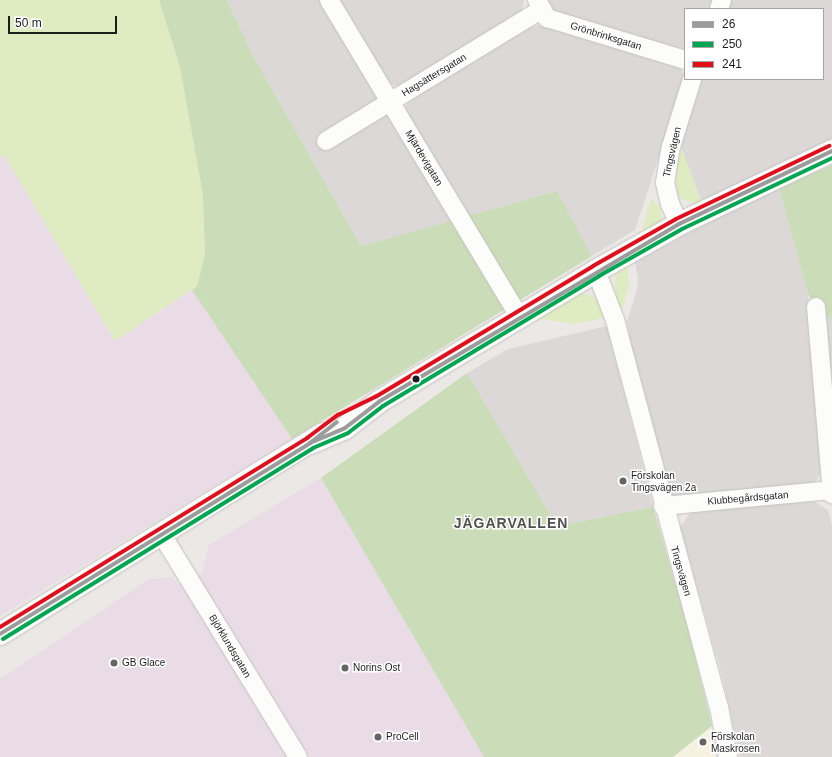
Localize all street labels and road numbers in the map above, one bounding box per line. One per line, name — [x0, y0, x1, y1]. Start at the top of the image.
street label: Grönbrinksgatan — [569, 19, 643, 53]
street label: Hagsättersgatan — [399, 51, 469, 99]
street label: Tingsvägen — [660, 126, 684, 178]
street label: Mjärdevigatan — [403, 128, 445, 188]
street label: Klubbegårdsgatan — [707, 488, 789, 508]
street label: Tingsvägen — [668, 545, 694, 597]
street label: Björklundsgatan — [206, 612, 254, 680]

